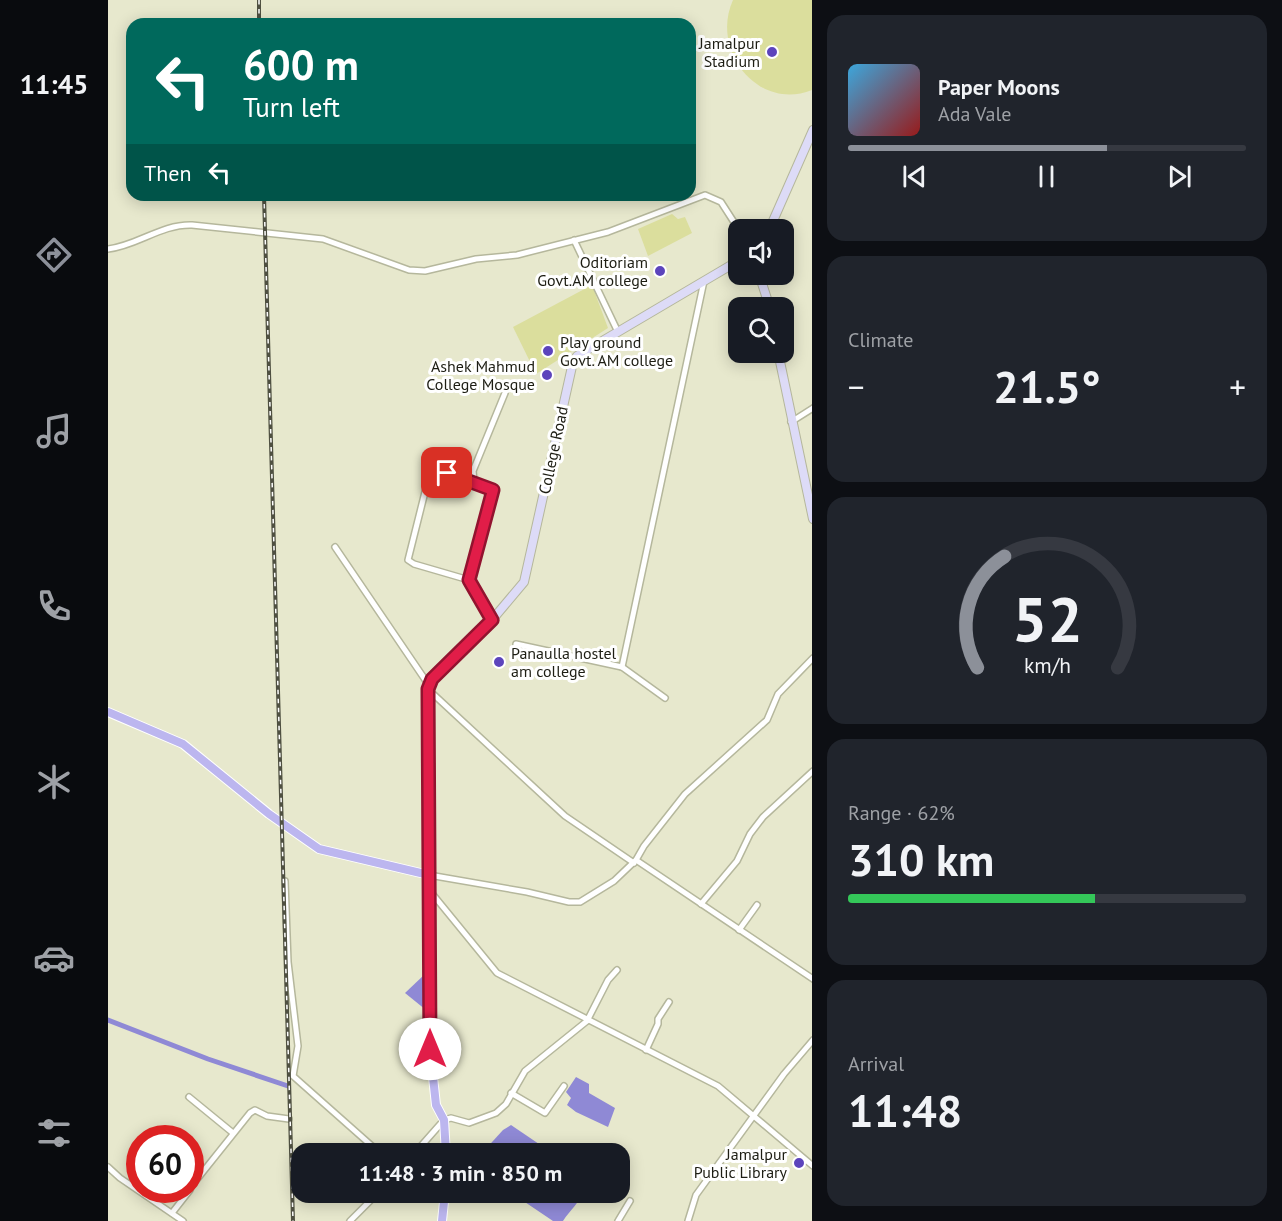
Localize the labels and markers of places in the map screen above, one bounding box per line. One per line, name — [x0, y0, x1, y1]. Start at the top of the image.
place label: Jamalpur Stadium — [698, 33, 761, 71]
marker: Jamalpur Stadium — [765, 45, 779, 59]
place label: Oditoriam Govt.AM college — [537, 252, 648, 290]
marker: Oditoriam Govt.AM college — [653, 264, 667, 278]
place label: Play ground Govt. AM college — [560, 332, 673, 370]
marker: Play ground Govt. AM college — [541, 344, 555, 358]
place label: Ashek Mahmud College Mosque — [426, 356, 535, 394]
marker: Ashek Mahmud College Mosque — [540, 368, 554, 382]
pin — [421, 447, 472, 498]
place label: Panaulla hostel am college — [511, 643, 617, 681]
marker: Panaulla hostel am college — [492, 655, 506, 669]
place label: Jamalpur Public Library — [694, 1144, 788, 1182]
marker: Jamalpur Public Library — [792, 1156, 806, 1170]

